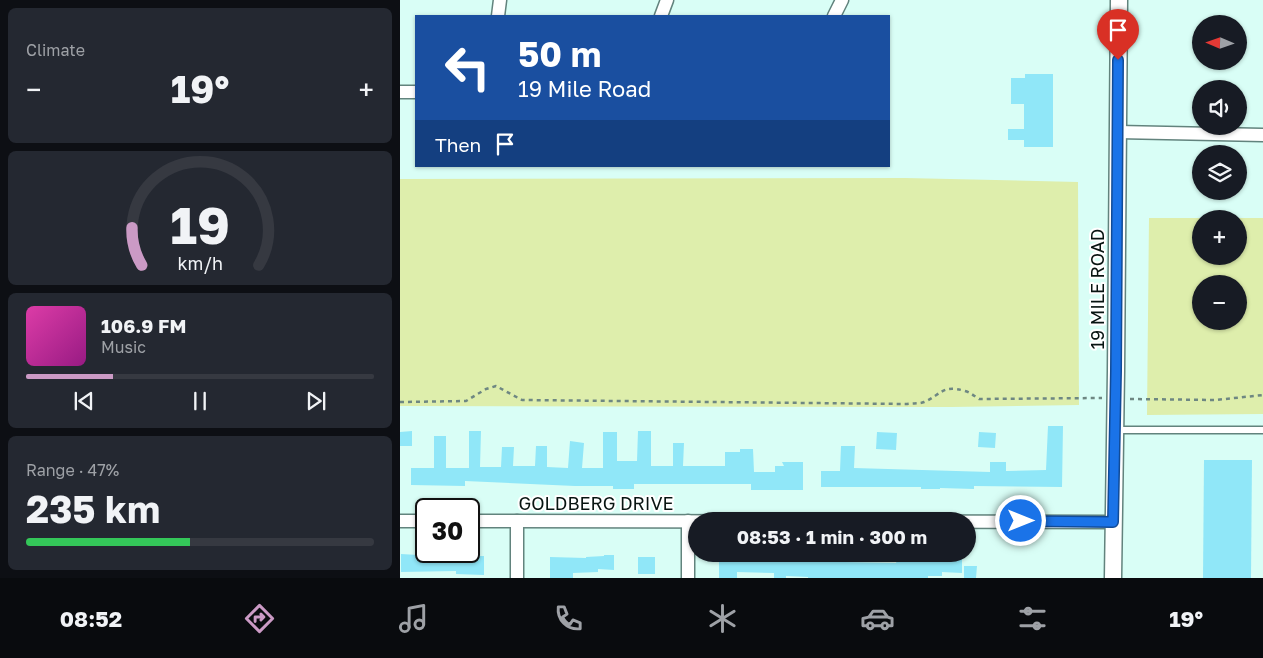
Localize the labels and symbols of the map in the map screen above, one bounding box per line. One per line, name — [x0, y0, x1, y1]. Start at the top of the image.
pin — [1097, 9, 1139, 60]
north arrow — [1192, 15, 1248, 70]
street label: 19 MILE ROAD — [1086, 229, 1108, 349]
street label: GOLDBERG DRIVE — [519, 492, 673, 514]
position arrow — [994, 494, 1046, 546]
speed limit sign: 30 — [415, 498, 480, 563]

